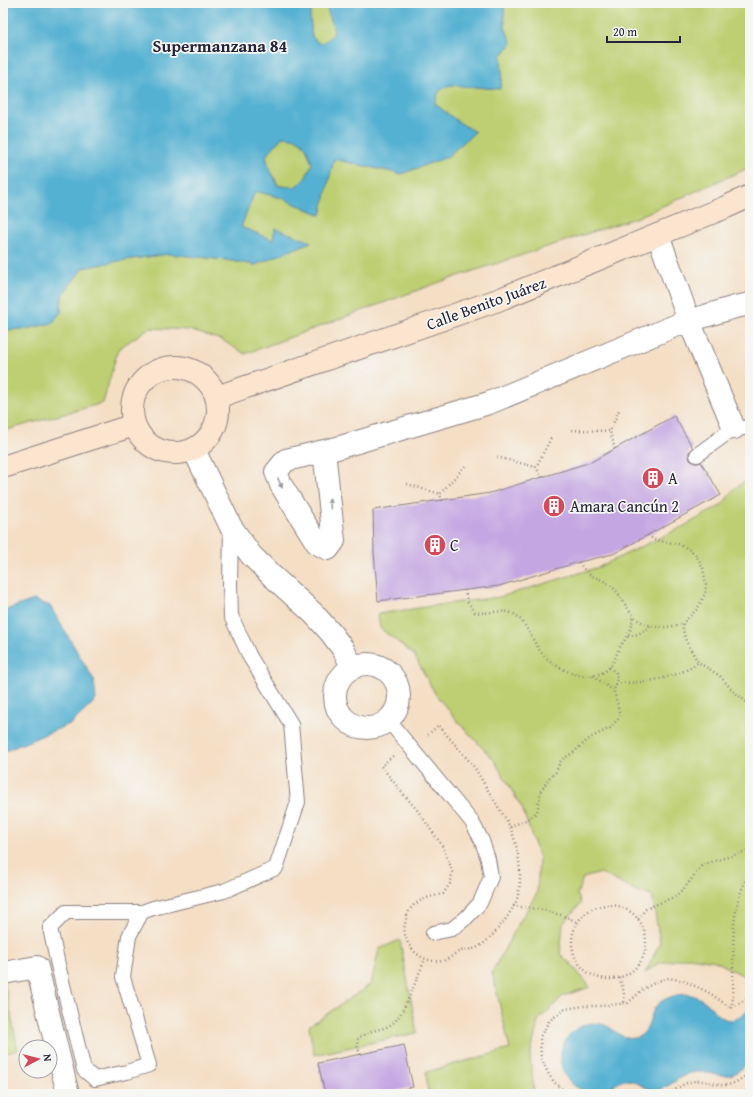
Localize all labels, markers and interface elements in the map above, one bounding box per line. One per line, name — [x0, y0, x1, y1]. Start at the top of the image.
scale bar — [607, 18, 680, 44]
text: 20 m — [613, 23, 637, 40]
district label: Supermanzana 84 — [153, 33, 288, 58]
street label: Calle Benito Juárez — [423, 270, 549, 336]
building icon: A — [640, 465, 666, 491]
place label: A — [668, 466, 678, 490]
one-way arrow — [277, 477, 283, 488]
building icon: Amara Cancún 2 — [541, 493, 567, 519]
place label: Amara Cancún 2 — [570, 494, 679, 518]
one-way arrow — [327, 498, 333, 510]
building icon: C — [422, 532, 448, 558]
place label: C — [450, 533, 459, 557]
north arrow — [18, 1039, 58, 1079]
text: N — [40, 1053, 56, 1063]

